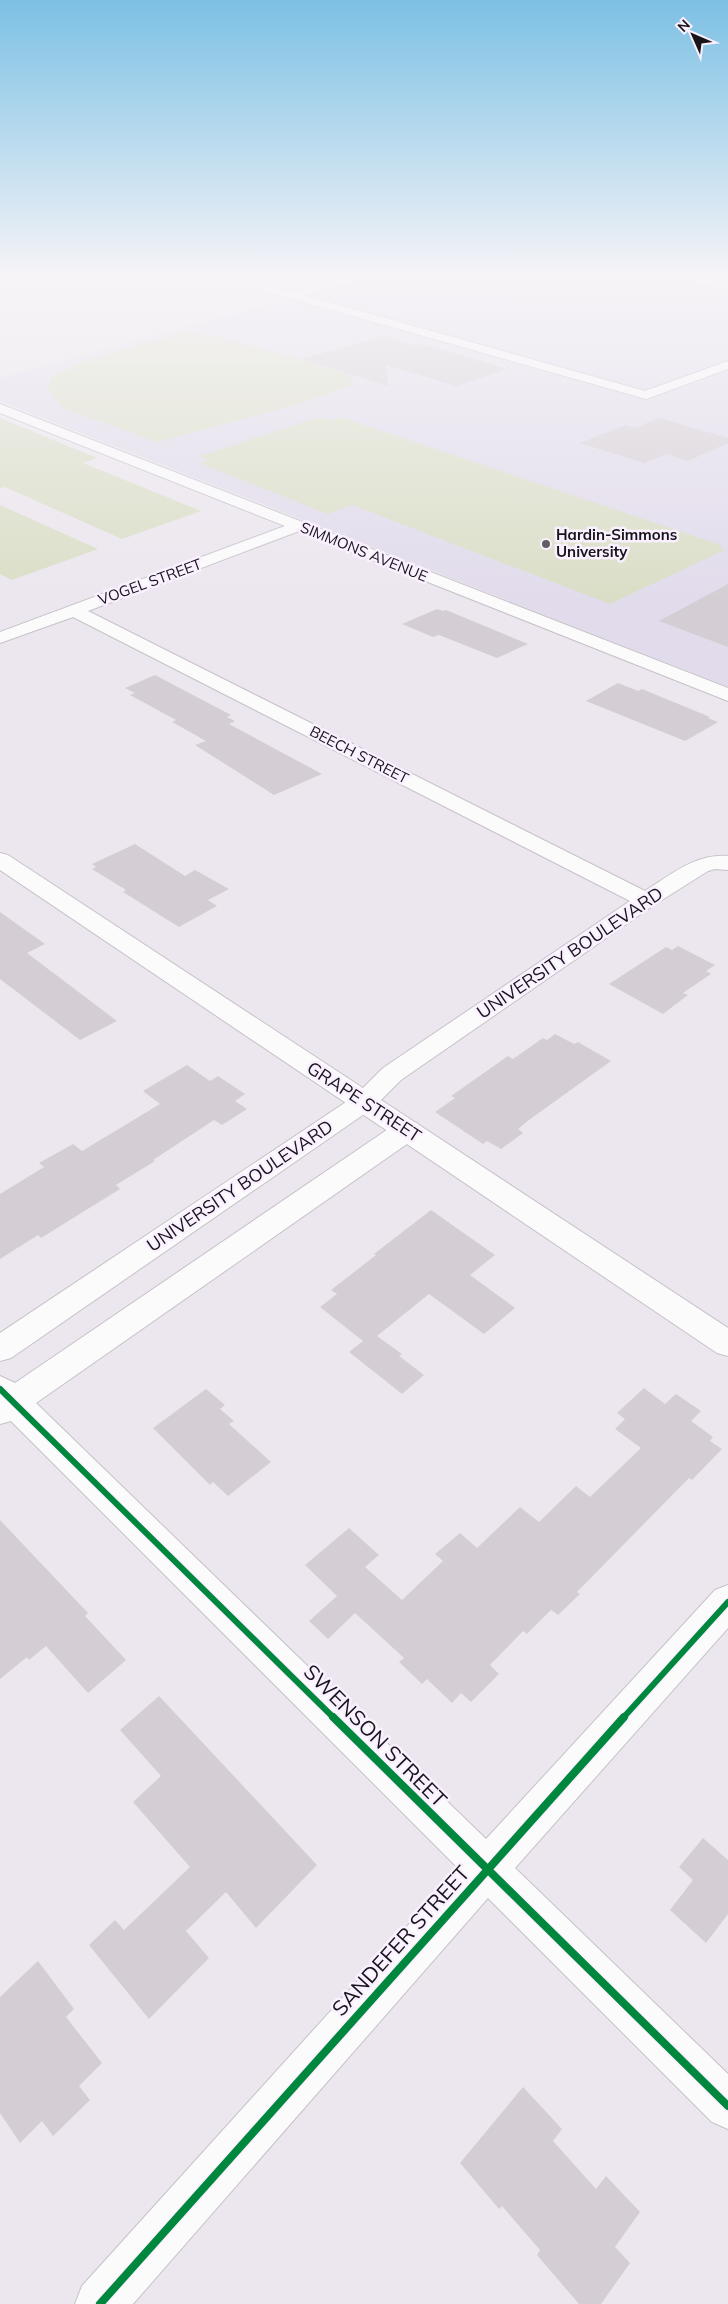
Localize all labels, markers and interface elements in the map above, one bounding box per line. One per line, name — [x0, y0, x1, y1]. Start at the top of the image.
north arrow — [668, 10, 718, 60]
text: N — [674, 16, 694, 36]
street label: SIMMONS AVENUE — [298, 517, 431, 586]
place label: Hardin-Simmons University — [556, 525, 677, 561]
marker: Hardin-Simmons University — [540, 538, 552, 550]
street label: VOGEL STREET — [95, 554, 204, 609]
street label: BEECH STREET — [307, 721, 412, 788]
street label: UNIVERSITY BOULEVARD — [472, 882, 667, 1024]
street label: GRAPE STREET — [303, 1056, 426, 1147]
street label: UNIVERSITY BOULEVARD — [142, 1115, 337, 1257]
street label: SWENSON STREET — [299, 1658, 453, 1813]
street label: SANDEFER STREET — [326, 1860, 475, 2021]

